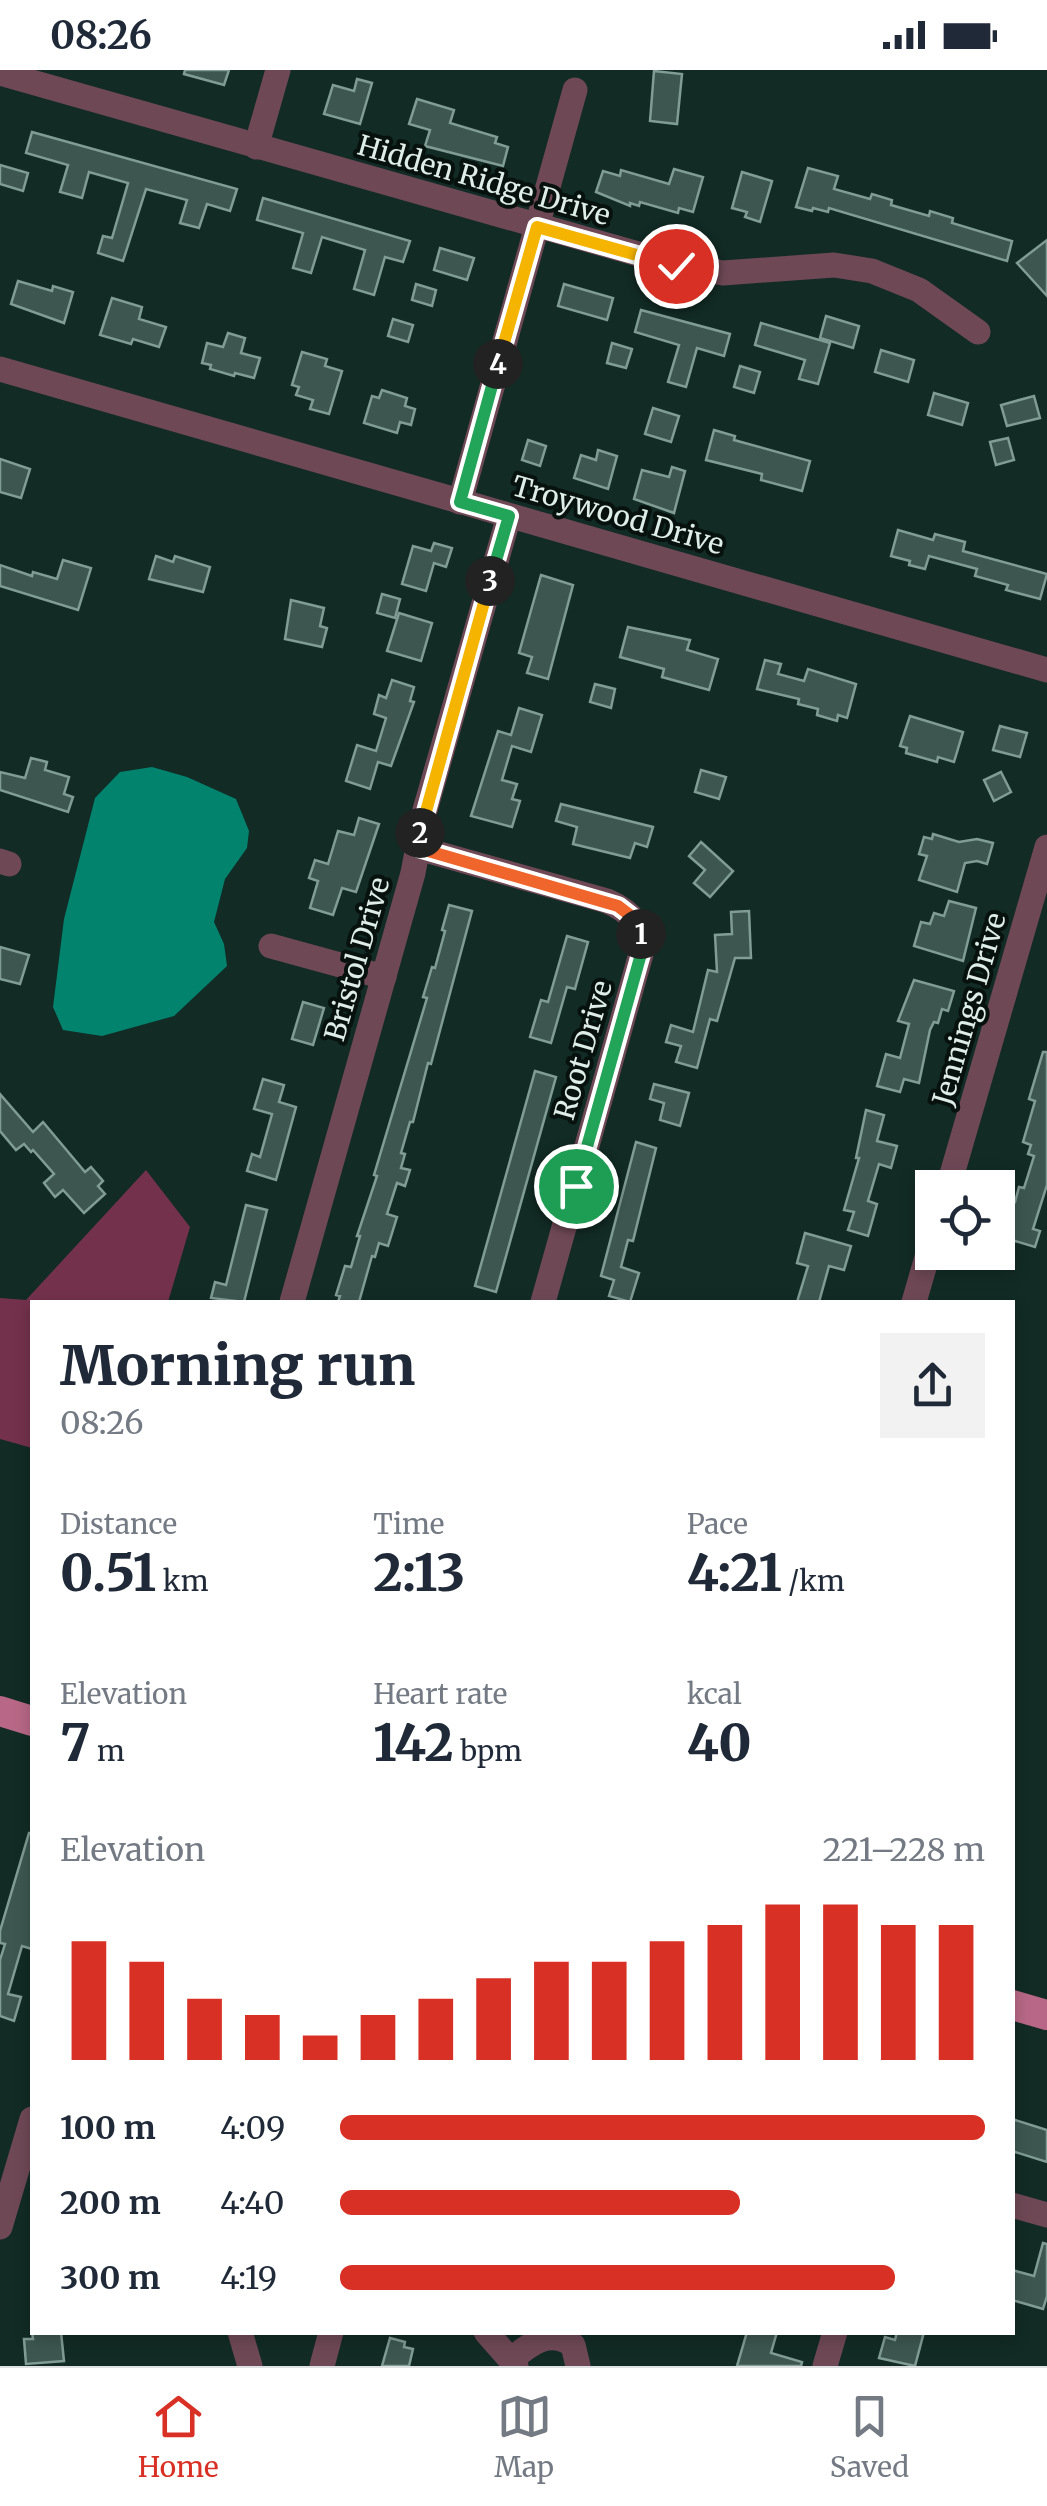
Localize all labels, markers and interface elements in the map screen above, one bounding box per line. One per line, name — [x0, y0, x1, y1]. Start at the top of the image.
text: 08:26 — [50, 12, 152, 59]
street label: Hidden Ridge Drive — [354, 127, 614, 233]
pin — [634, 224, 719, 309]
icon: check — [649, 239, 704, 294]
pin: 4 — [473, 339, 523, 389]
text: 4 — [489, 346, 507, 382]
street label: Troywood Drive — [508, 468, 728, 562]
pin: 3 — [465, 556, 515, 606]
text: 3 — [482, 563, 498, 599]
pin: 2 — [395, 808, 445, 858]
text: 2 — [412, 815, 428, 851]
street label: Bristol Drive — [316, 873, 398, 1045]
pin: 1 — [616, 909, 666, 959]
street label: Jennings Drive — [924, 909, 1014, 1110]
text: 1 — [635, 916, 647, 952]
street label: Root Drive — [546, 976, 620, 1124]
pin — [534, 1144, 619, 1229]
icon: arrive — [549, 1159, 604, 1214]
map controls — [915, 1170, 1015, 1270]
button: locate — [915, 1170, 1015, 1270]
text: Morning run — [60, 1331, 415, 1400]
button: share — [880, 1333, 985, 1438]
text: 08:26 — [60, 1403, 144, 1443]
text: Distance — [60, 1506, 177, 1542]
text: Time — [373, 1506, 444, 1542]
text: Pace — [687, 1506, 748, 1542]
text: 0.51 — [60, 1542, 156, 1605]
text: 2:13 — [373, 1542, 465, 1605]
text: 4:21 — [687, 1542, 782, 1605]
text: km — [156, 1563, 208, 1599]
text: /km — [782, 1563, 845, 1599]
text: Elevation — [60, 1676, 187, 1712]
text: Heart rate — [373, 1676, 507, 1712]
text: kcal — [687, 1676, 742, 1712]
text: 7 — [60, 1712, 90, 1775]
text: 142 — [373, 1712, 454, 1775]
text: 40 — [687, 1712, 752, 1775]
text: m — [90, 1733, 125, 1769]
text: bpm — [454, 1733, 522, 1769]
text: Elevation — [60, 1830, 205, 1870]
text: 221–228 m — [822, 1830, 985, 1870]
text: 100 m — [60, 2108, 156, 2148]
text: 4:09 — [220, 2108, 285, 2148]
text: 200 m — [60, 2183, 161, 2223]
text: 4:40 — [220, 2183, 284, 2223]
text: 300 m — [60, 2258, 160, 2298]
text: 4:19 — [220, 2258, 277, 2298]
tab: Home — [138, 2389, 219, 2485]
tab: Map — [494, 2389, 554, 2485]
tab: Saved — [830, 2389, 909, 2485]

